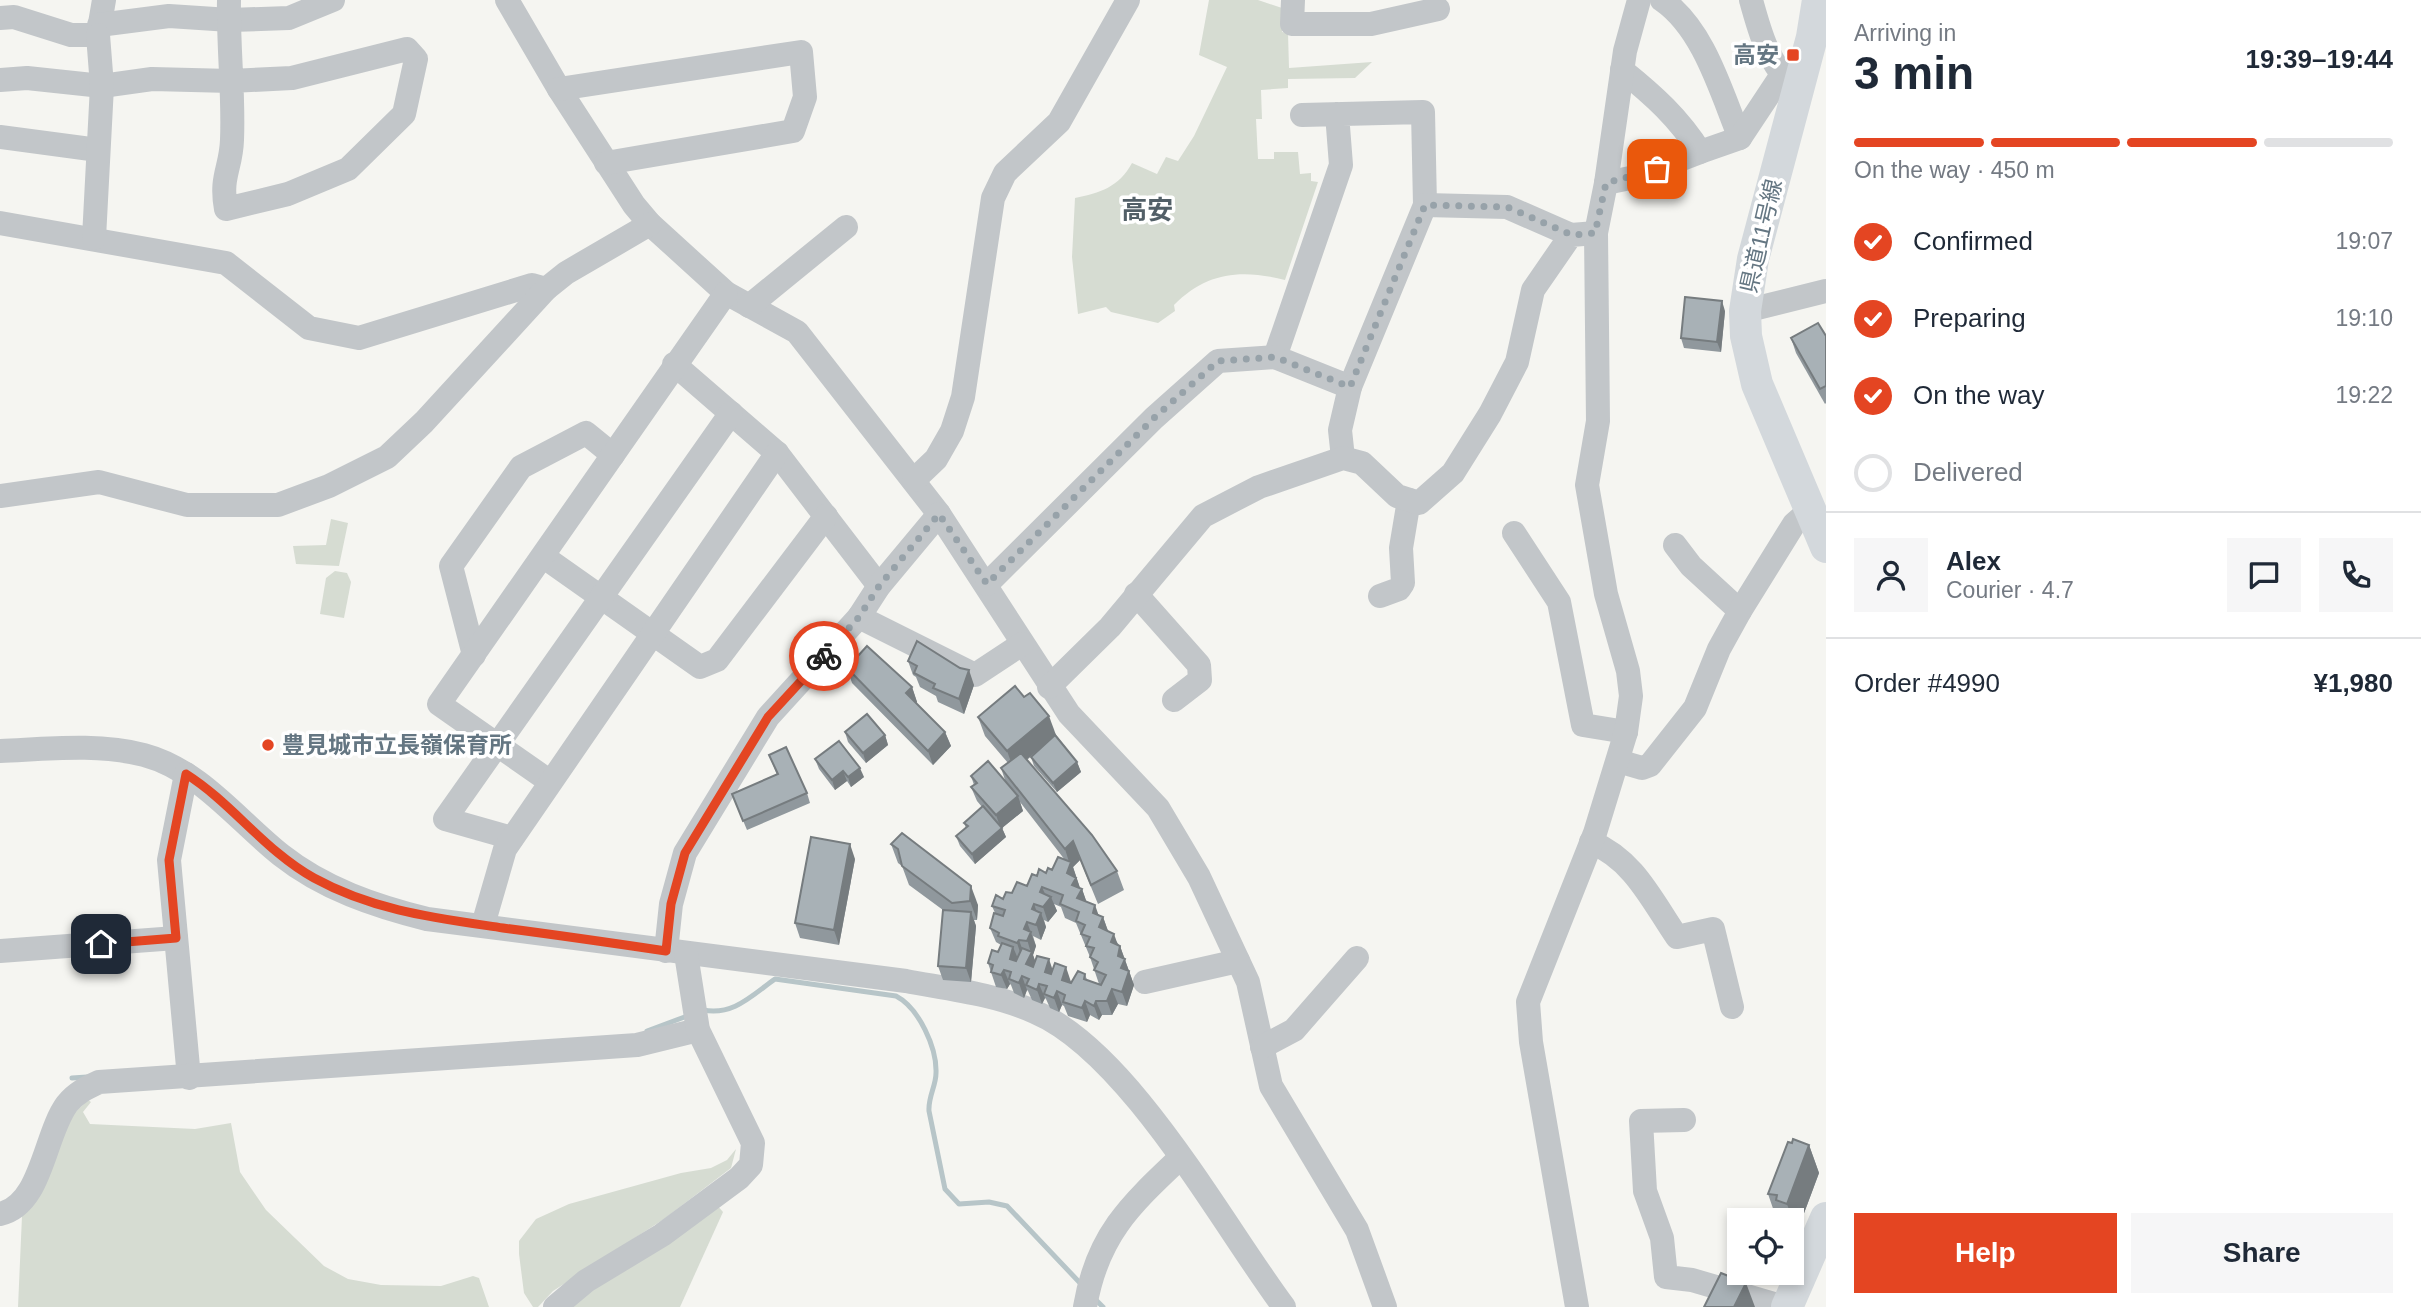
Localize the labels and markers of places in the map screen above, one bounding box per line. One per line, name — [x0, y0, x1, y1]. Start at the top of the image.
place label: 高安 — [1733, 42, 1779, 68]
marker: 高安 — [1785, 47, 1801, 63]
pin — [1627, 139, 1687, 199]
place label: 豊見城市立長嶺保育所 — [282, 732, 512, 758]
marker: 豊見城市立長嶺保育所 — [260, 737, 276, 753]
pin — [71, 914, 131, 974]

